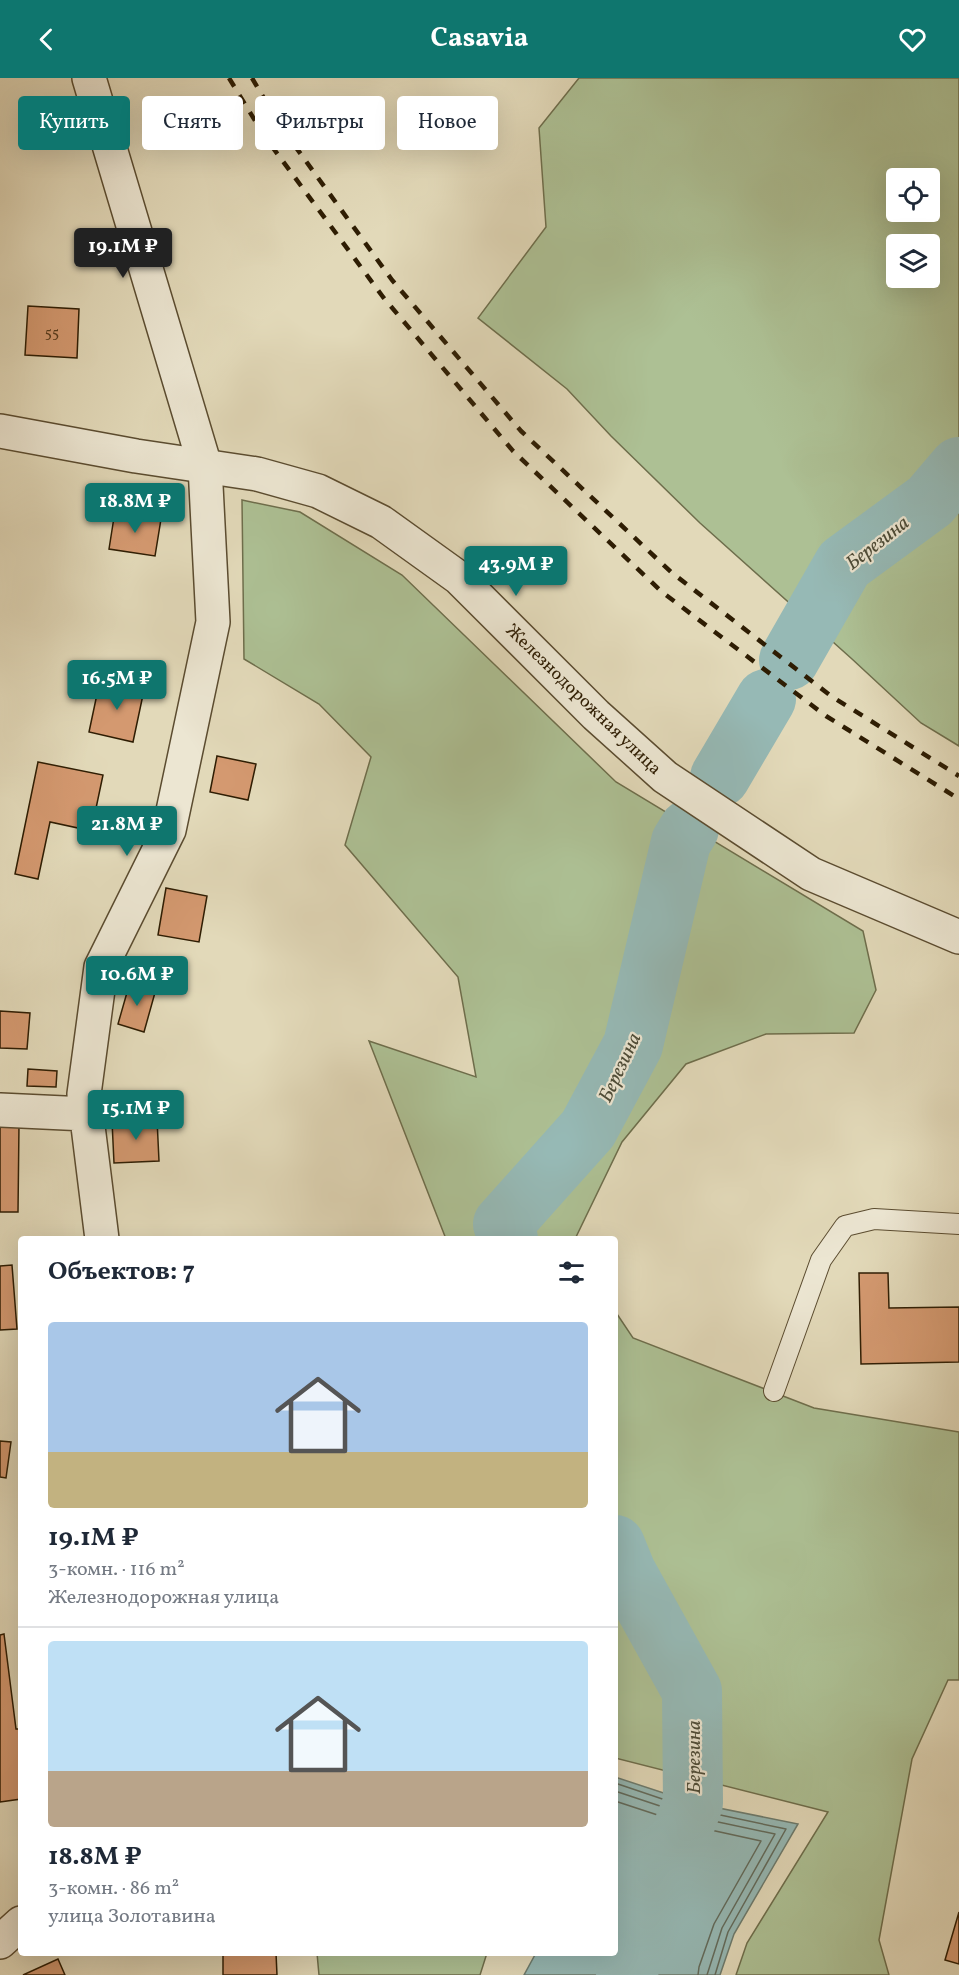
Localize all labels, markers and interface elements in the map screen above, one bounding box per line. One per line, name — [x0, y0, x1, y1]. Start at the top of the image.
text: Casavia — [431, 20, 528, 58]
icon: back — [30, 23, 63, 56]
icon: heart — [896, 23, 929, 56]
chip: Купить — [18, 96, 130, 150]
chip: Снять — [142, 96, 243, 150]
chip: Фильтры — [255, 96, 385, 150]
chip: Новое — [397, 96, 498, 150]
map controls — [886, 168, 940, 288]
button: locate — [886, 168, 940, 222]
pin: 19.1M ₽ — [68, 228, 178, 279]
text: 19.1M ₽ — [88, 233, 158, 261]
button: layers — [886, 234, 940, 288]
house number: 55 — [45, 323, 59, 344]
pin: 18.8M ₽ — [80, 483, 190, 534]
text: 18.8M ₽ — [99, 488, 171, 516]
water label: Березина — [841, 510, 916, 577]
pin: 43.9M ₽ — [461, 546, 571, 597]
text: 43.9M ₽ — [478, 551, 554, 579]
street label: Железнодорожная улица — [499, 619, 667, 781]
pin: 16.5M ₽ — [62, 660, 172, 711]
text: 16.5M ₽ — [81, 665, 153, 693]
pin: 21.8M ₽ — [72, 806, 182, 857]
text: 21.8M ₽ — [91, 811, 163, 839]
pin: 10.6M ₽ — [82, 956, 192, 1007]
text: 10.6M ₽ — [100, 961, 174, 989]
water label: Березина — [593, 1029, 649, 1107]
pin: 15.1M ₽ — [81, 1090, 191, 1141]
text: 15.1M ₽ — [102, 1095, 170, 1123]
text: Объектов: 7 — [48, 1254, 195, 1290]
icon: filters — [555, 1256, 588, 1289]
icon: home — [264, 1361, 372, 1469]
text: 19.1M ₽ — [48, 1520, 139, 1556]
text: 3-комн. · 116 m² — [48, 1556, 185, 1584]
text: Железнодорожная улица — [48, 1584, 279, 1612]
icon: home — [264, 1680, 372, 1788]
water label: Березина — [681, 1720, 709, 1794]
text: 18.8M ₽ — [48, 1839, 142, 1875]
text: 3-комн. · 86 m² — [48, 1875, 179, 1903]
text: улица Золотавина — [48, 1903, 216, 1931]

